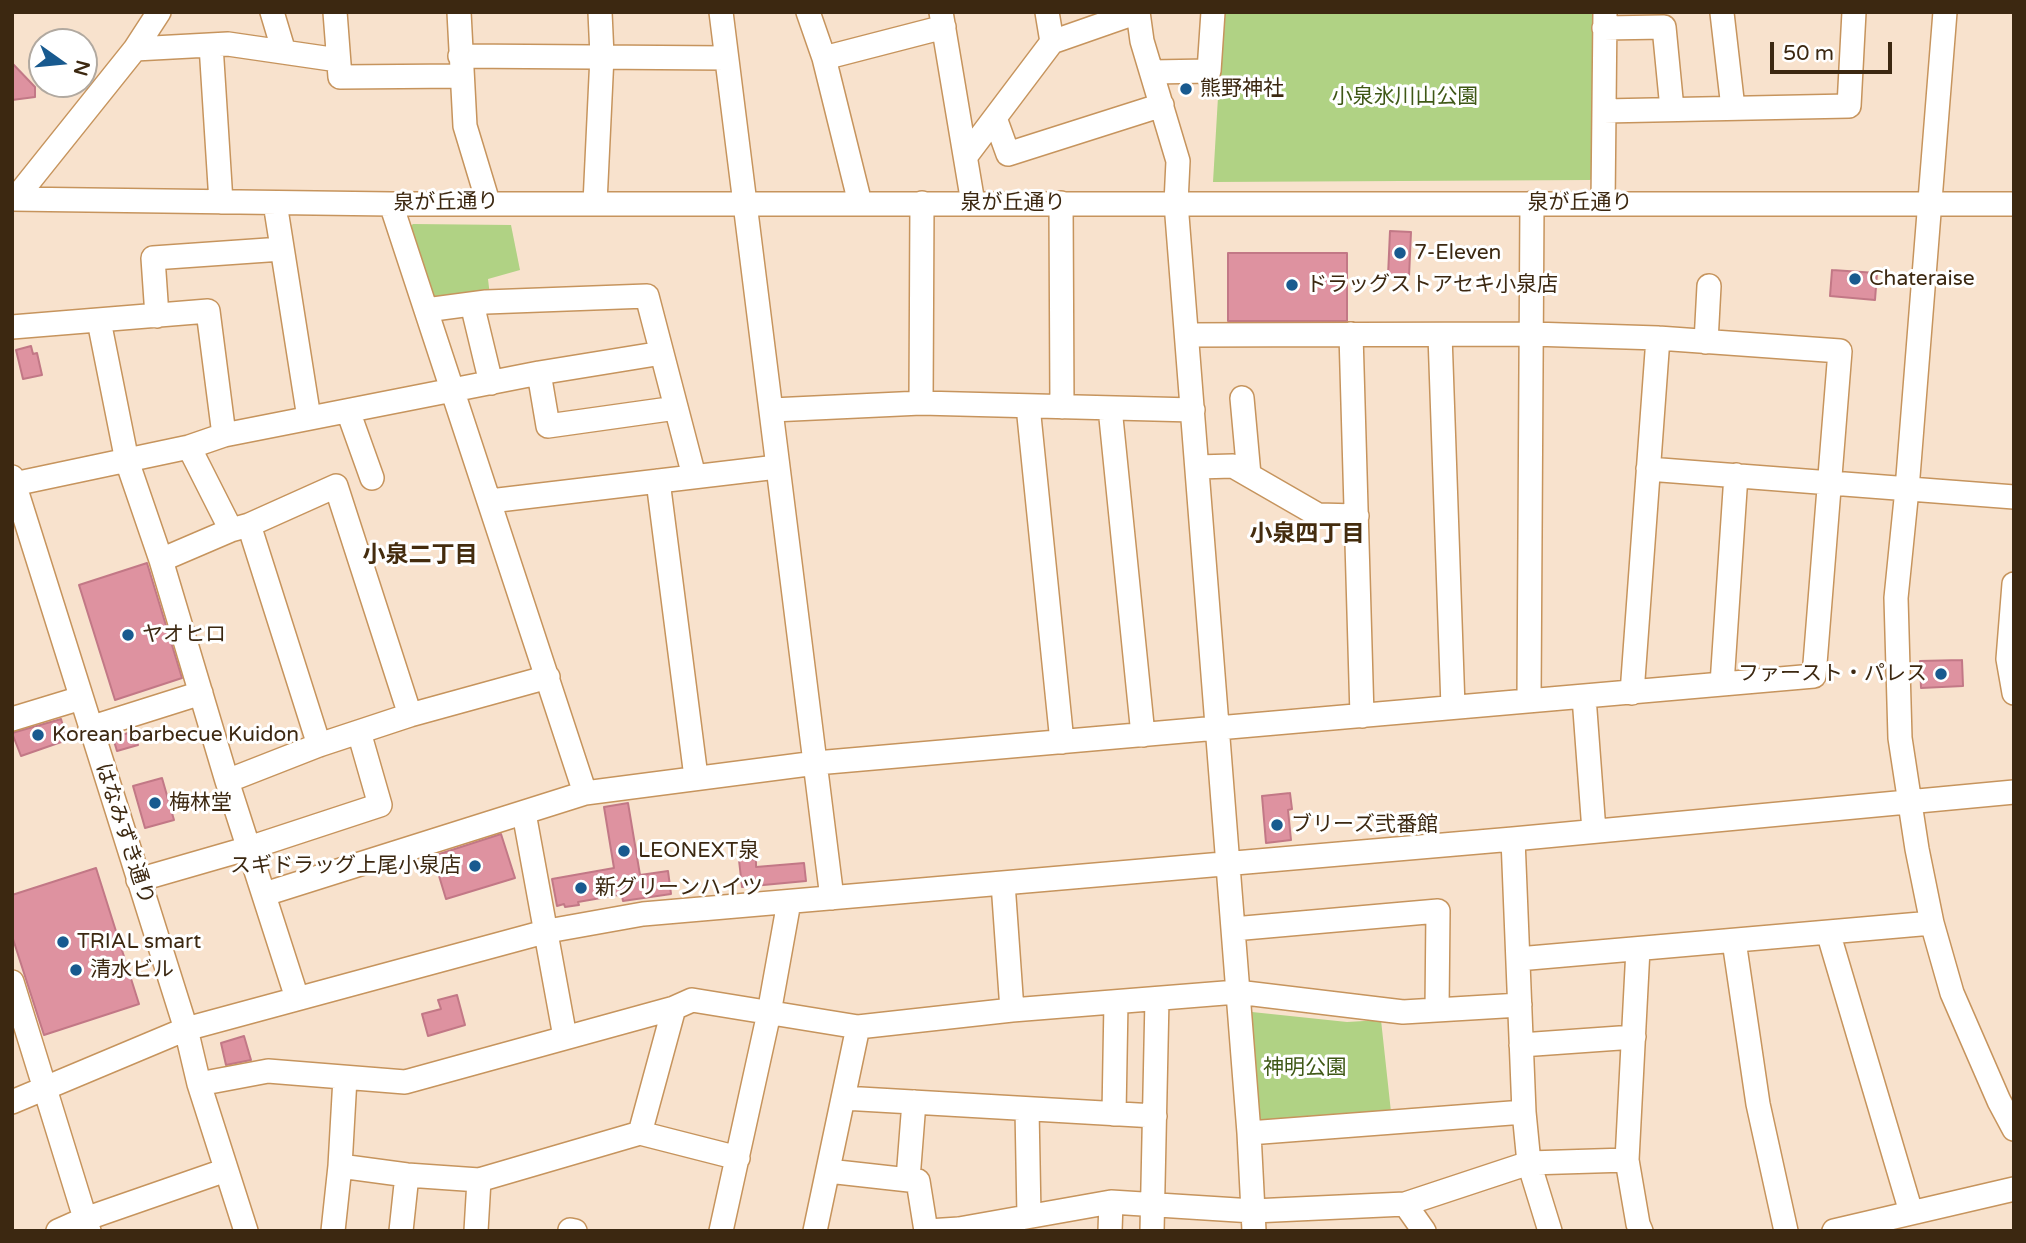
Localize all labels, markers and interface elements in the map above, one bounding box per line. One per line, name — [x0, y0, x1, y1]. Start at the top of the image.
north arrow — [28, 28, 98, 98]
scale bar — [1774, 28, 1896, 72]
text: 50 m — [1783, 41, 1834, 66]
text: N — [69, 58, 94, 78]
place label: 熊野神社 — [1200, 76, 1284, 102]
marker: 熊野神社 — [1178, 81, 1194, 97]
park label: 小泉氷川山公園 — [1332, 84, 1478, 110]
street label: 泉が丘通り — [393, 189, 499, 217]
street label: 泉が丘通り — [961, 190, 1065, 216]
street label: 泉が丘通り — [1528, 190, 1632, 216]
place label: 7-Eleven — [1414, 240, 1501, 266]
marker: 7-Eleven — [1392, 245, 1408, 261]
place label: Chateraise — [1869, 266, 1975, 292]
marker: Chateraise — [1847, 271, 1863, 287]
place label: ドラッグストアセキ小泉店 — [1306, 272, 1558, 298]
marker: ドラッグストアセキ小泉店 — [1284, 277, 1300, 293]
district label: 小泉四丁目 — [1250, 521, 1364, 549]
district label: 小泉二丁目 — [363, 542, 477, 570]
place label: ヤオヒロ — [142, 622, 226, 648]
marker: ヤオヒロ — [120, 627, 136, 643]
place label: ファースト・パレス — [1738, 661, 1927, 687]
marker: ファースト・パレス — [1933, 666, 1949, 682]
place label: Korean barbecue Kuidon — [52, 722, 299, 748]
marker: Korean barbecue Kuidon — [30, 727, 46, 743]
street label: はなみずき通り — [89, 760, 159, 908]
place label: 梅林堂 — [169, 790, 232, 816]
marker: 梅林堂 — [147, 795, 163, 811]
place label: ブリーズ弐番館 — [1291, 812, 1438, 838]
marker: ブリーズ弐番館 — [1269, 817, 1285, 833]
place label: LEONEXT泉 — [638, 838, 759, 864]
marker: LEONEXT泉 — [616, 843, 632, 859]
place label: スギドラッグ上尾小泉店 — [230, 853, 461, 879]
marker: スギドラッグ上尾小泉店 — [467, 858, 483, 874]
place label: 新グリーンハイツ — [595, 875, 763, 901]
marker: 新グリーンハイツ — [573, 880, 589, 896]
place label: TRIAL smart — [77, 929, 201, 955]
marker: TRIAL smart — [55, 934, 71, 950]
place label: 清水ビル — [90, 957, 174, 983]
marker: 清水ビル — [68, 962, 84, 978]
park label: 神明公園 — [1263, 1055, 1347, 1081]

